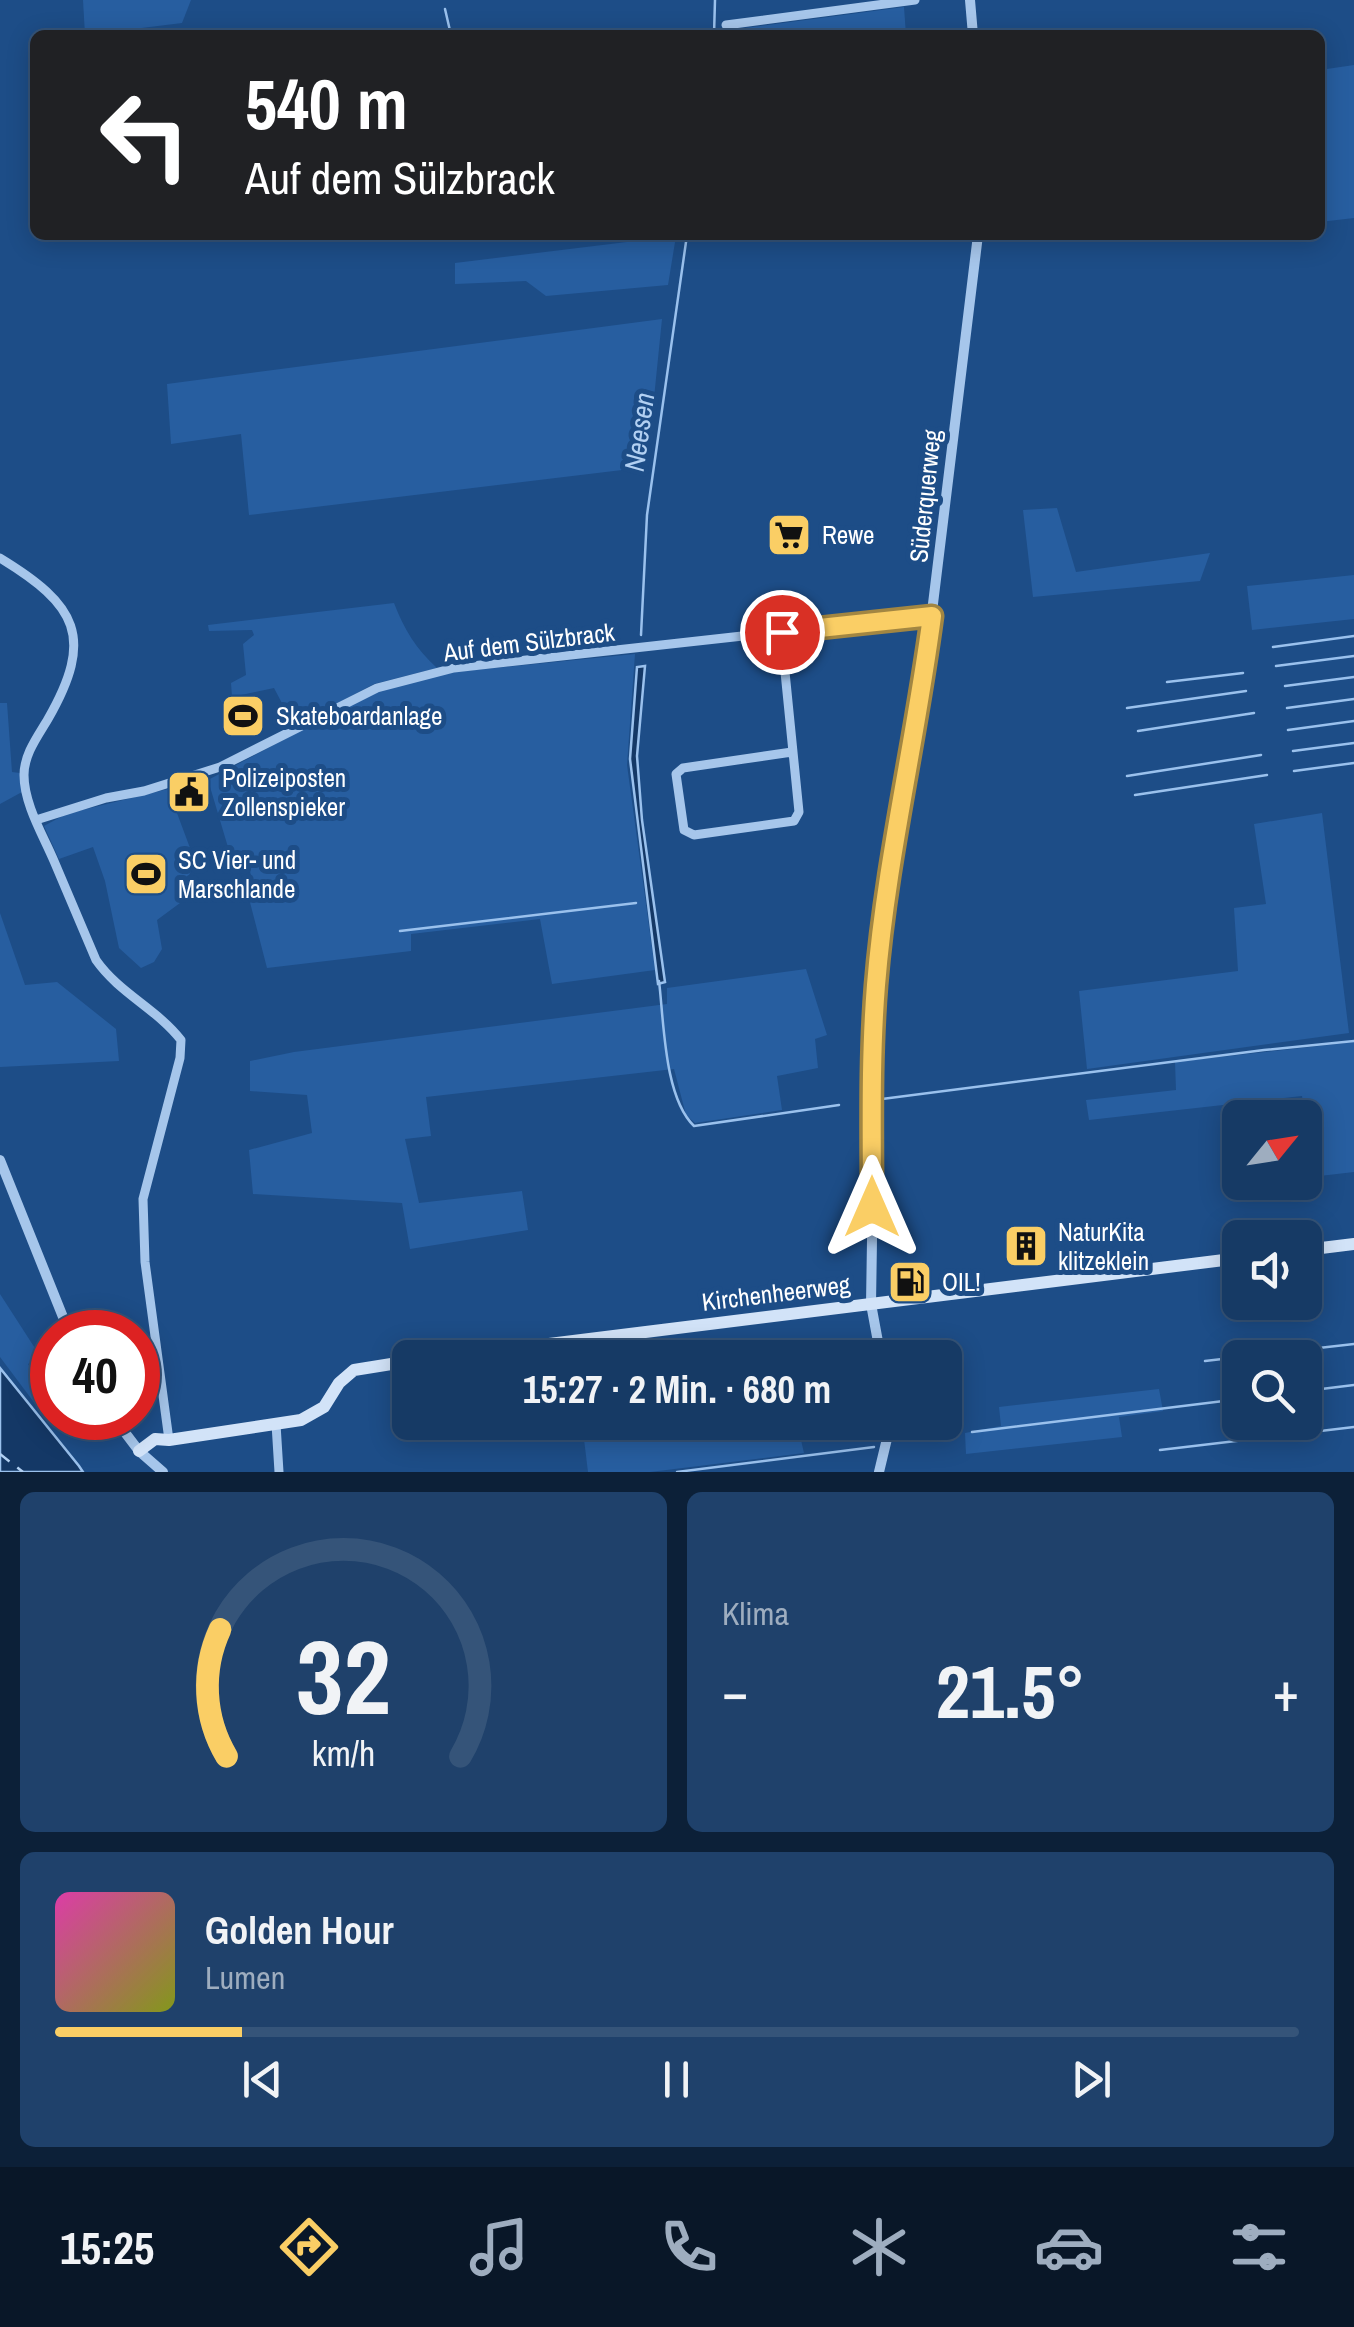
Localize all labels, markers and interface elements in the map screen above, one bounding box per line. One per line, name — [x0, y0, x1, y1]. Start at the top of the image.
text: 540 m — [245, 57, 408, 151]
icon: left — [80, 70, 210, 200]
text: Auf dem Sülzbrack — [245, 147, 555, 208]
water label: Neesen — [615, 390, 663, 474]
street label: Süderquerweg — [901, 427, 949, 564]
supermarket icon: Rewe — [766, 512, 812, 558]
place label: Rewe — [822, 518, 874, 552]
pin — [740, 590, 825, 675]
icon: arrive — [755, 605, 810, 660]
street label: Auf dem Sülzbrack — [441, 615, 617, 669]
sports icon: Skateboardanlage — [220, 693, 266, 739]
place label: Skateboardanlage — [276, 699, 442, 733]
place label: Polizeiposten Zollenspieker — [222, 761, 346, 824]
public building icon: Polizeiposten Zollenspieker — [166, 769, 212, 815]
place label: SC Vier- und Marschlande — [178, 843, 296, 906]
sports icon: SC Vier- und Marschlande — [123, 851, 169, 897]
north arrow — [1222, 1100, 1322, 1200]
map controls — [1222, 1100, 1322, 1440]
position arrow — [820, 1155, 924, 1259]
place label: NaturKita klitzeklein — [1058, 1215, 1149, 1278]
button: sound — [1222, 1220, 1322, 1320]
building icon: NaturKita klitzeklein — [1003, 1223, 1049, 1269]
fuel station icon: OIL! — [887, 1259, 933, 1305]
place label: OIL! — [942, 1265, 981, 1299]
street label: Kirchenheerweg — [700, 1267, 853, 1319]
speed limit sign: 40 — [30, 1310, 160, 1440]
button: search — [1222, 1340, 1322, 1440]
text: 15:27 · 2 Min. · 680 m — [523, 1364, 831, 1415]
text: Klima — [722, 1592, 789, 1635]
text: 32 — [296, 1606, 391, 1746]
text: 21.5° — [936, 1640, 1085, 1741]
text: − — [722, 1654, 748, 1728]
text: + — [1273, 1654, 1299, 1728]
text: km/h — [312, 1729, 375, 1777]
text: Golden Hour — [205, 1905, 394, 1956]
text: Lumen — [205, 1956, 285, 1999]
icon: previous — [235, 2052, 290, 2107]
icon: pause — [649, 2052, 704, 2107]
icon: next — [1064, 2052, 1119, 2107]
icon: directions — [274, 2212, 344, 2282]
icon: music — [464, 2212, 534, 2282]
icon: phone — [654, 2212, 724, 2282]
icon: climate — [844, 2212, 914, 2282]
icon: car — [1034, 2212, 1104, 2282]
icon: filters — [1224, 2212, 1294, 2282]
text: 15:25 — [60, 2217, 154, 2278]

